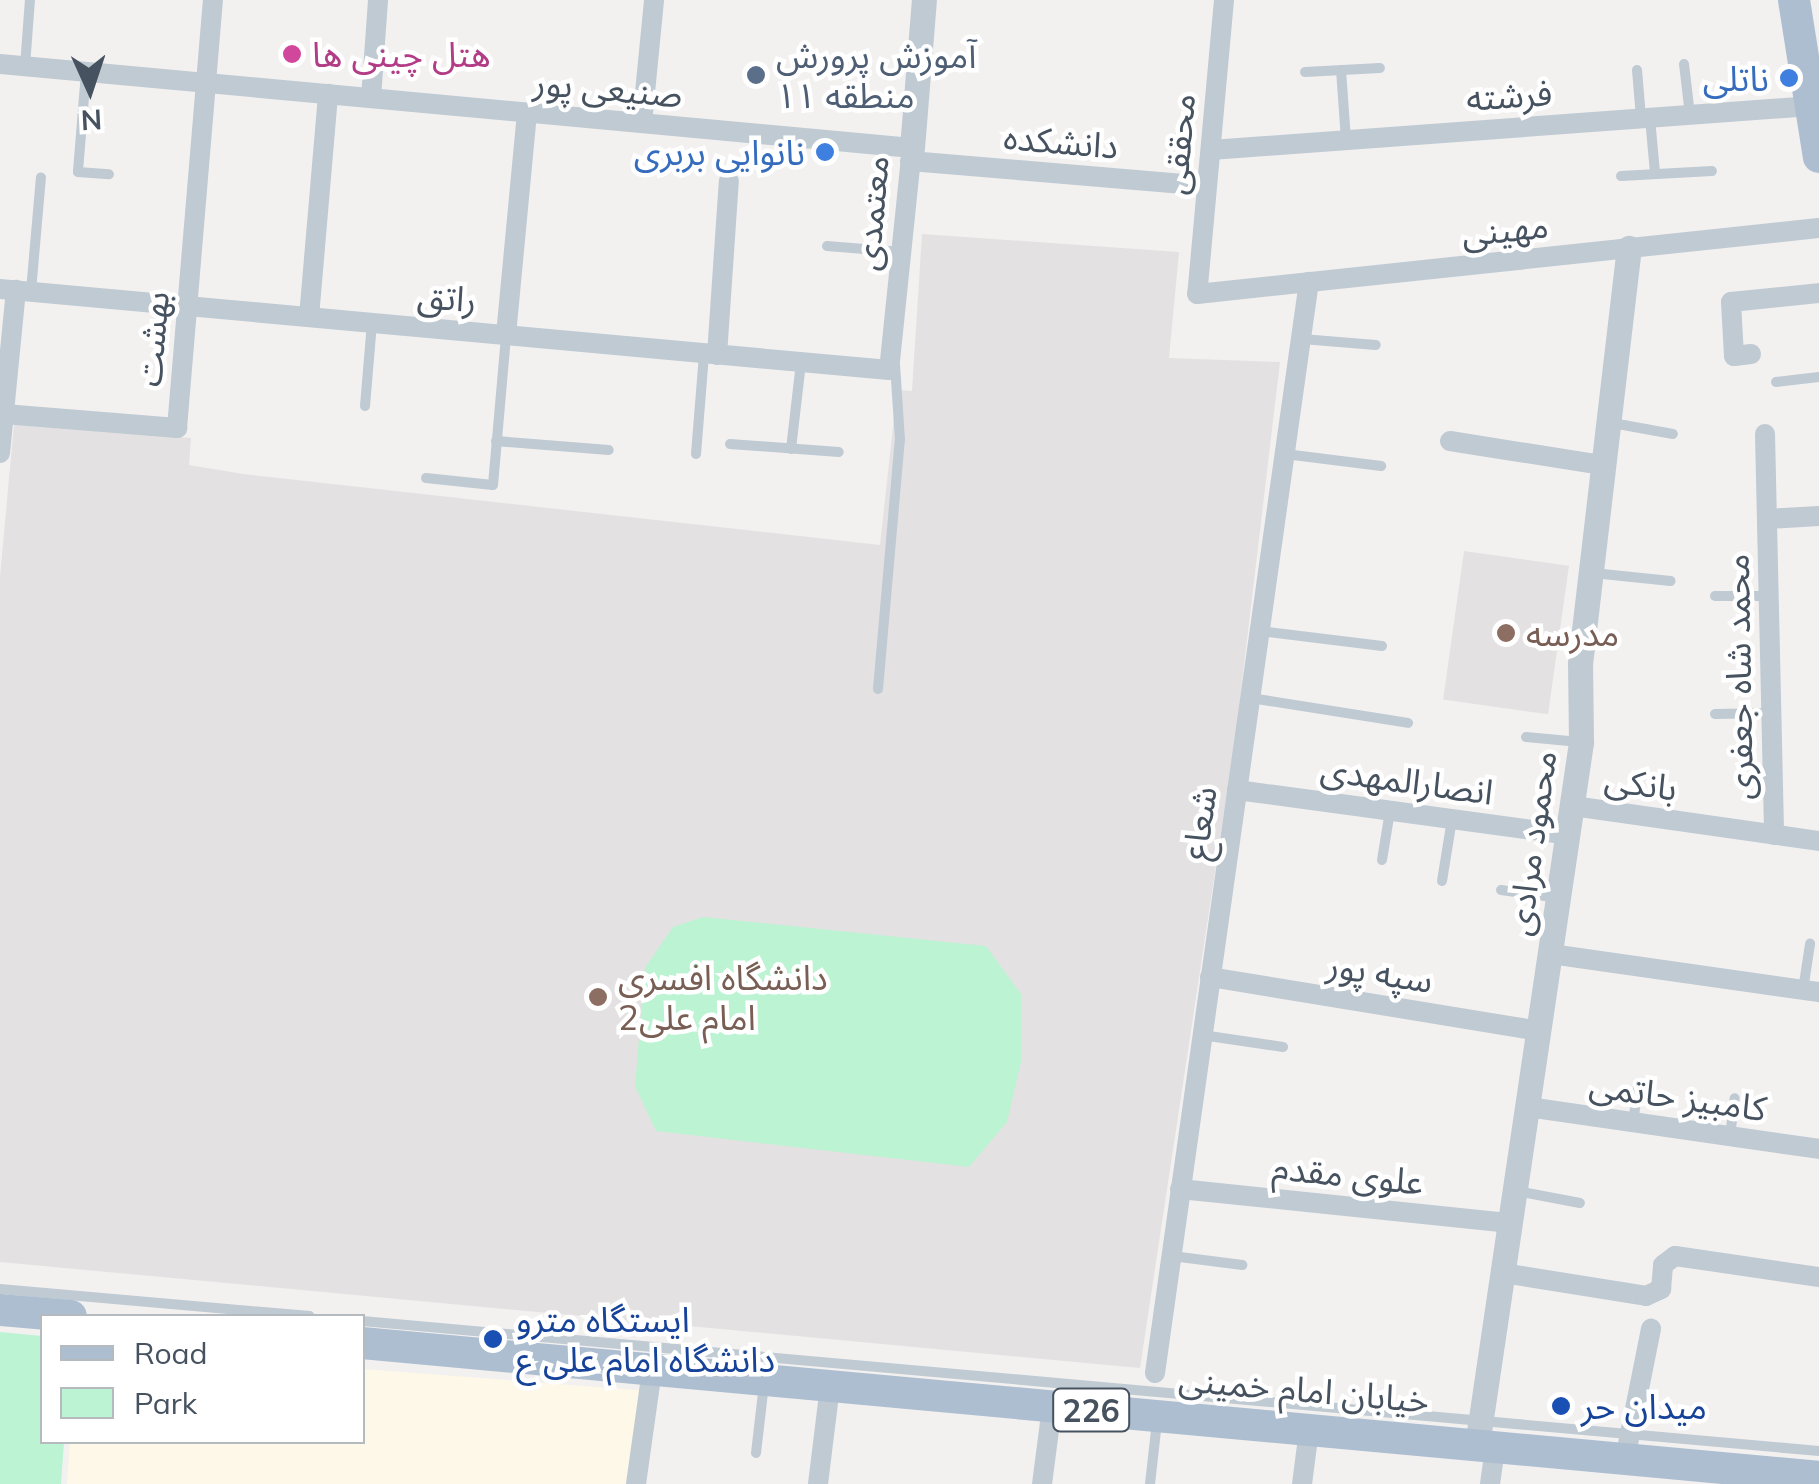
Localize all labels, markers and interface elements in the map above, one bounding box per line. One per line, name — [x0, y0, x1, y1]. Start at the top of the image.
place label: هتل چینی ها — [312, 33, 491, 75]
place label: آموزش پرورش منطقه ۱۱ — [776, 34, 976, 116]
north arrow — [40, 40, 140, 140]
marker: هتل چینی ها — [281, 43, 303, 65]
place label: ناتلی — [1703, 57, 1769, 99]
street label: صنیعی پور — [532, 61, 684, 115]
marker: آموزش پرورش منطقه ۱۱ — [745, 64, 767, 86]
marker: ناتلی — [1778, 67, 1800, 89]
street label: فرشته — [1465, 71, 1553, 119]
street label: محققی — [1153, 92, 1203, 196]
text: N — [80, 102, 103, 138]
street label: دانشکده — [1002, 115, 1120, 167]
place label: نانوایی بربری — [634, 131, 805, 173]
marker: نانوایی بربری — [814, 141, 836, 163]
street label: معتمدی — [845, 154, 897, 272]
street label: مهینی — [1460, 204, 1550, 254]
street label: راتق — [416, 274, 478, 320]
street label: بهشت — [127, 290, 177, 388]
street label: محمد شاه جعفری — [1715, 554, 1761, 800]
place label: مدرسه — [1526, 612, 1619, 654]
marker: مدرسه — [1495, 622, 1517, 644]
street label: انصارالمهدی — [1318, 747, 1496, 813]
street label: محمود مرادی — [1497, 748, 1565, 938]
street label: بانکی — [1602, 757, 1680, 809]
street label: شعاع — [1173, 784, 1225, 862]
street label: سپه پور — [1324, 943, 1436, 1001]
place label: دانشگاه افسری امام علی2 — [618, 956, 828, 1038]
marker: دانشگاه افسری امام علی2 — [587, 986, 609, 1008]
street label: کامبیز حاتمی — [1587, 1063, 1769, 1129]
street label: علوی مقدم — [1270, 1145, 1426, 1203]
place label: ایستگاه مترو دانشگاه امام علی ع — [516, 1298, 775, 1380]
legend — [40, 1314, 365, 1444]
marker: ایستگاه مترو دانشگاه امام علی ع — [480, 1326, 506, 1352]
text: Road — [134, 1334, 208, 1372]
street label: خیابان امام خمینی — [1177, 1357, 1431, 1421]
road number: 226 — [1051, 1383, 1131, 1437]
text: Park — [134, 1384, 197, 1422]
place label: میدان حر — [1581, 1385, 1707, 1427]
marker: میدان حر — [1550, 1395, 1572, 1417]

